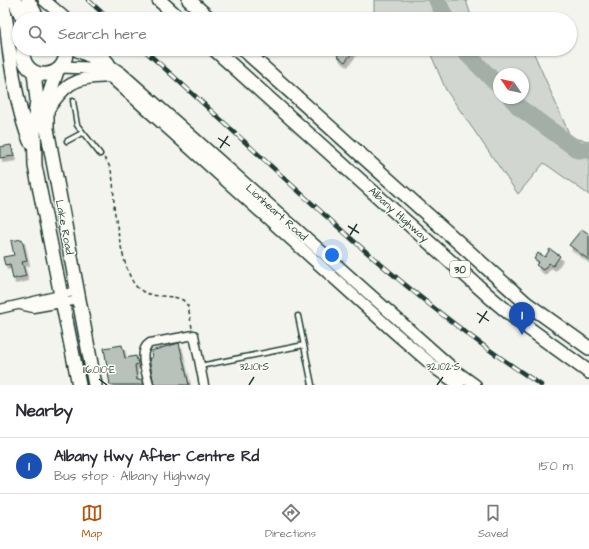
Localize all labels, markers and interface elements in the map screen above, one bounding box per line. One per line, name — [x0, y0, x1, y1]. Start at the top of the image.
search box — [12, 12, 577, 56]
icon: search — [26, 23, 48, 45]
text: Search here — [58, 24, 147, 45]
north arrow — [493, 68, 529, 104]
street label: Lionheart Road — [243, 181, 311, 244]
street label: Albany Highway — [365, 183, 432, 246]
street label: Lake Road — [52, 198, 77, 256]
your location — [322, 245, 342, 265]
road number: 30 — [450, 261, 470, 277]
pin: 1 — [509, 302, 535, 335]
text: 32.101°S — [239, 360, 269, 374]
text: 32.102°S — [426, 360, 461, 374]
text: 116.010°E — [83, 363, 115, 377]
text: Nearby — [16, 399, 73, 423]
text: Albany Hwy After Centre Rd — [54, 446, 259, 467]
text: 1 — [28, 457, 30, 475]
text: 150 m — [539, 457, 573, 475]
text: Bus stop · Albany Highway — [54, 467, 211, 485]
tab: Map — [81, 502, 103, 541]
tab: Directions — [265, 502, 316, 541]
tab: Saved — [478, 502, 508, 541]

